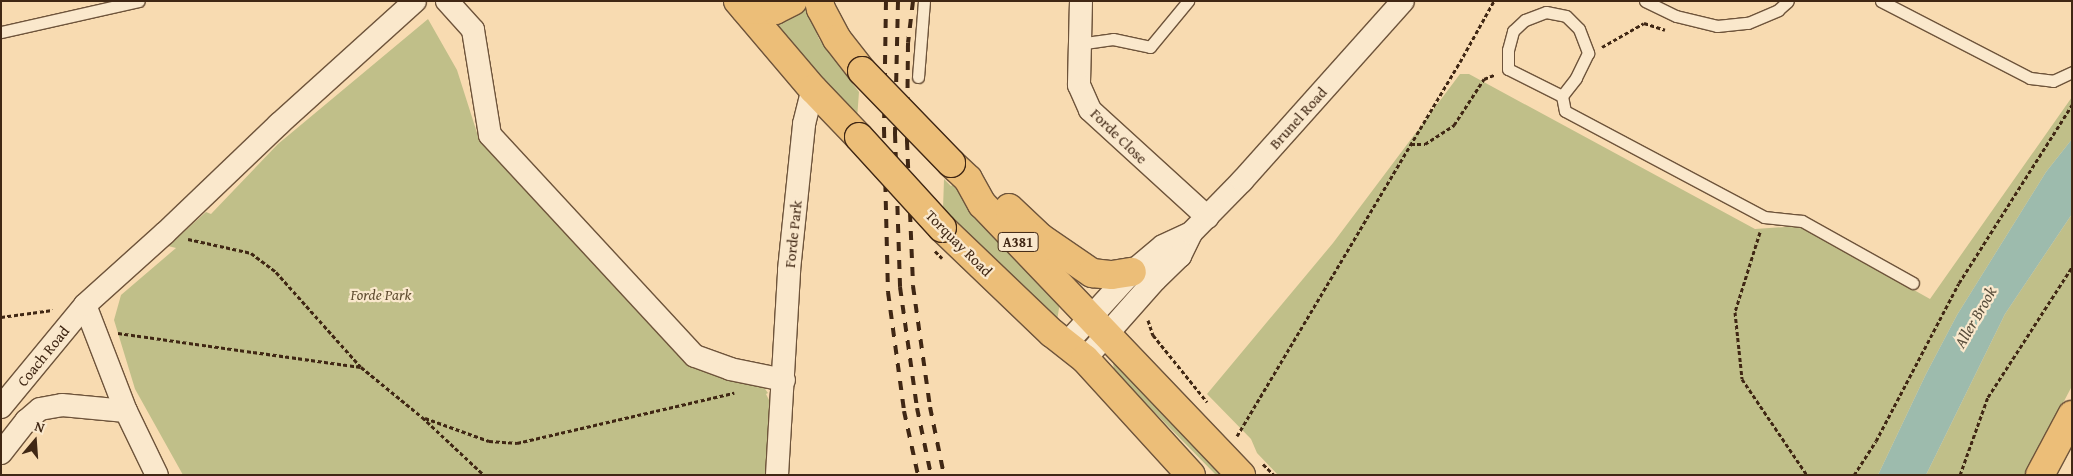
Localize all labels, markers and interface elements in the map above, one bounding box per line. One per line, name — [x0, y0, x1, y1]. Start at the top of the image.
street label: Brunel Road — [1265, 83, 1331, 153]
street label: Forde Close — [1087, 105, 1151, 167]
street label: Forde Park — [781, 199, 805, 269]
street label: Torquay Road — [922, 206, 996, 280]
road number: A381 — [997, 230, 1039, 253]
water label: Aller Brook — [1950, 283, 2000, 351]
park label: Forde Park — [351, 286, 411, 304]
street label: Coach Road — [13, 322, 73, 390]
north arrow — [10, 416, 60, 466]
text: N — [32, 416, 47, 438]

